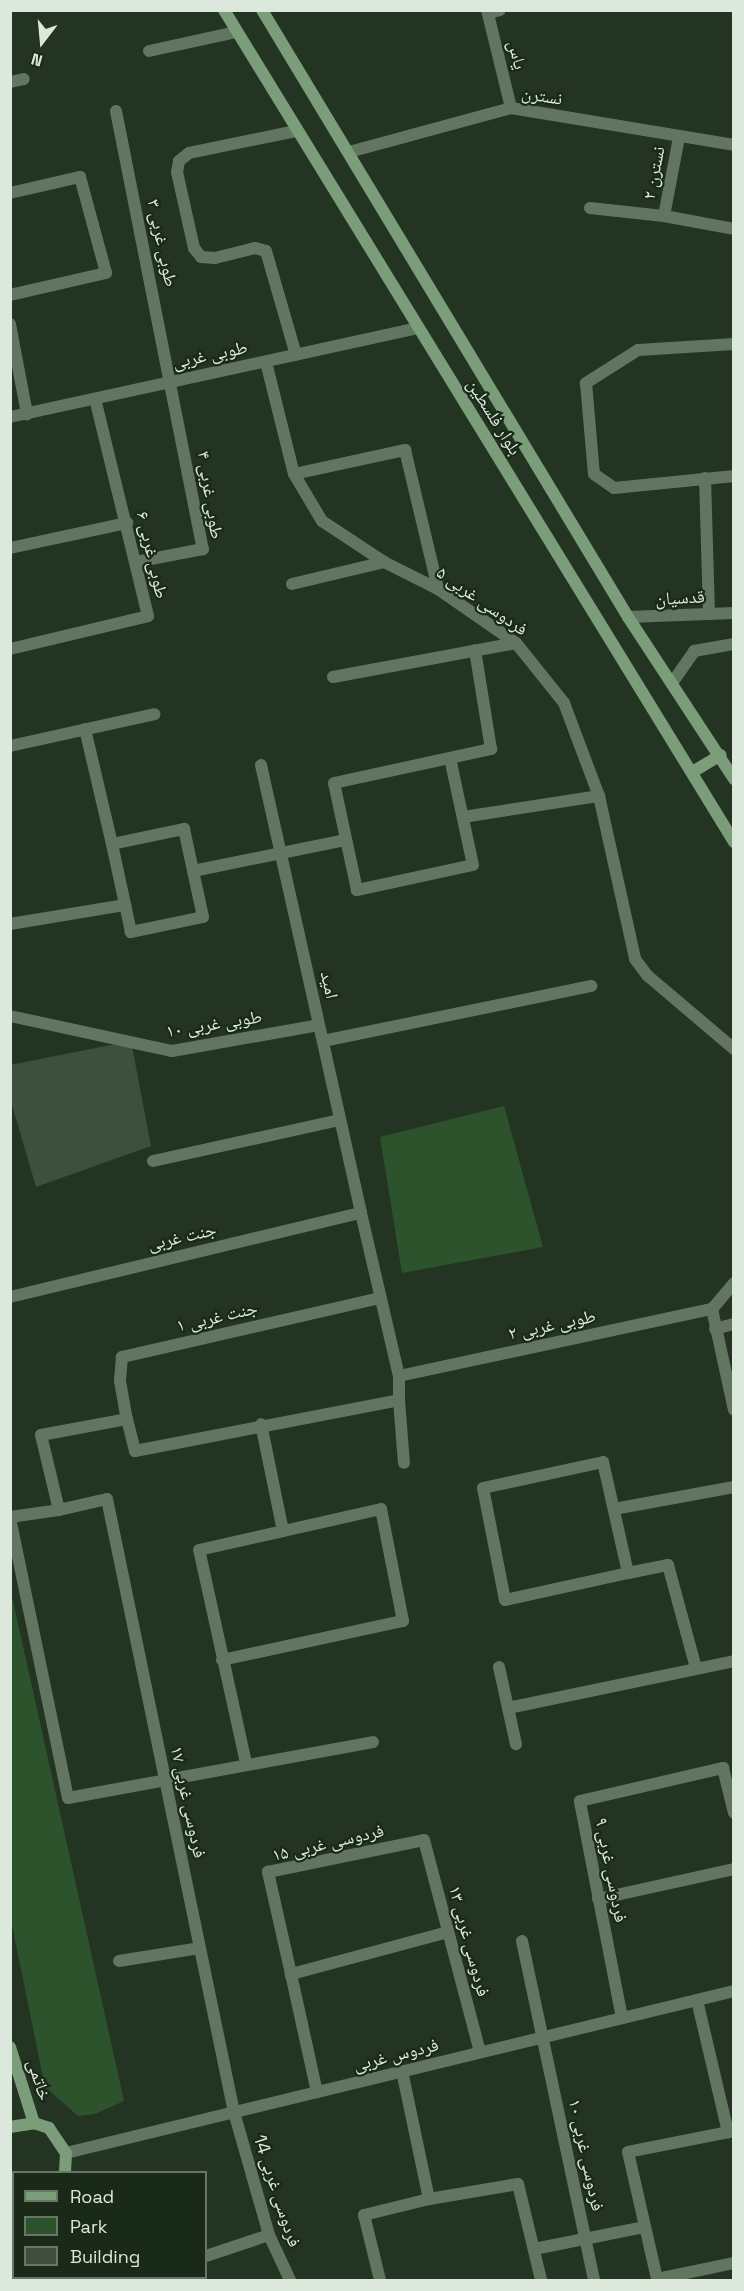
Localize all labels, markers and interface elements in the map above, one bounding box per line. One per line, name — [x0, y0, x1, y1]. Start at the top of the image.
north arrow — [12, 12, 72, 72]
street label: یاس — [503, 38, 531, 72]
text: N — [29, 48, 45, 71]
street label: نسترن — [520, 82, 564, 110]
street label: نسترن ۲ — [638, 144, 670, 202]
street label: طوبی غربی ۳ — [142, 197, 182, 289]
street label: طوبی غربی — [171, 337, 249, 373]
street label: بلوار فلسطین — [462, 375, 526, 459]
street label: طوبی غربی ۴ — [192, 450, 228, 540]
street label: طوبی غربی ۶ — [132, 509, 172, 601]
street label: فردوسی غربی ۵ — [432, 562, 532, 640]
street label: قدسیان — [655, 586, 705, 610]
street label: امید — [316, 969, 342, 1001]
street label: طوبی غربی ۱۰ — [165, 1006, 263, 1042]
street label: جنت غربی — [146, 1219, 218, 1255]
street label: جنت غربی ۱ — [174, 1297, 260, 1337]
street label: طوبی غربی ۲ — [506, 1305, 598, 1345]
street label: فردوسی غربی ۱۷ — [166, 1744, 210, 1860]
street label: فردوسی غربی ۹ — [590, 1816, 632, 1924]
street label: فردوسی غربی ۱۵ — [270, 1820, 386, 1866]
street label: فردوسی غربی ۱۳ — [444, 1883, 494, 1999]
street label: فردوس غربی — [351, 2034, 441, 2076]
street label: خاتمی — [23, 2057, 55, 2103]
street label: فردوسی غربی ۱۰ — [564, 2097, 608, 2213]
street label: فردوسی غربی 14 — [249, 2132, 305, 2250]
legend — [12, 2171, 207, 2279]
text: Road — [70, 2185, 114, 2208]
text: Park — [70, 2215, 107, 2238]
text: Building — [70, 2245, 140, 2268]

